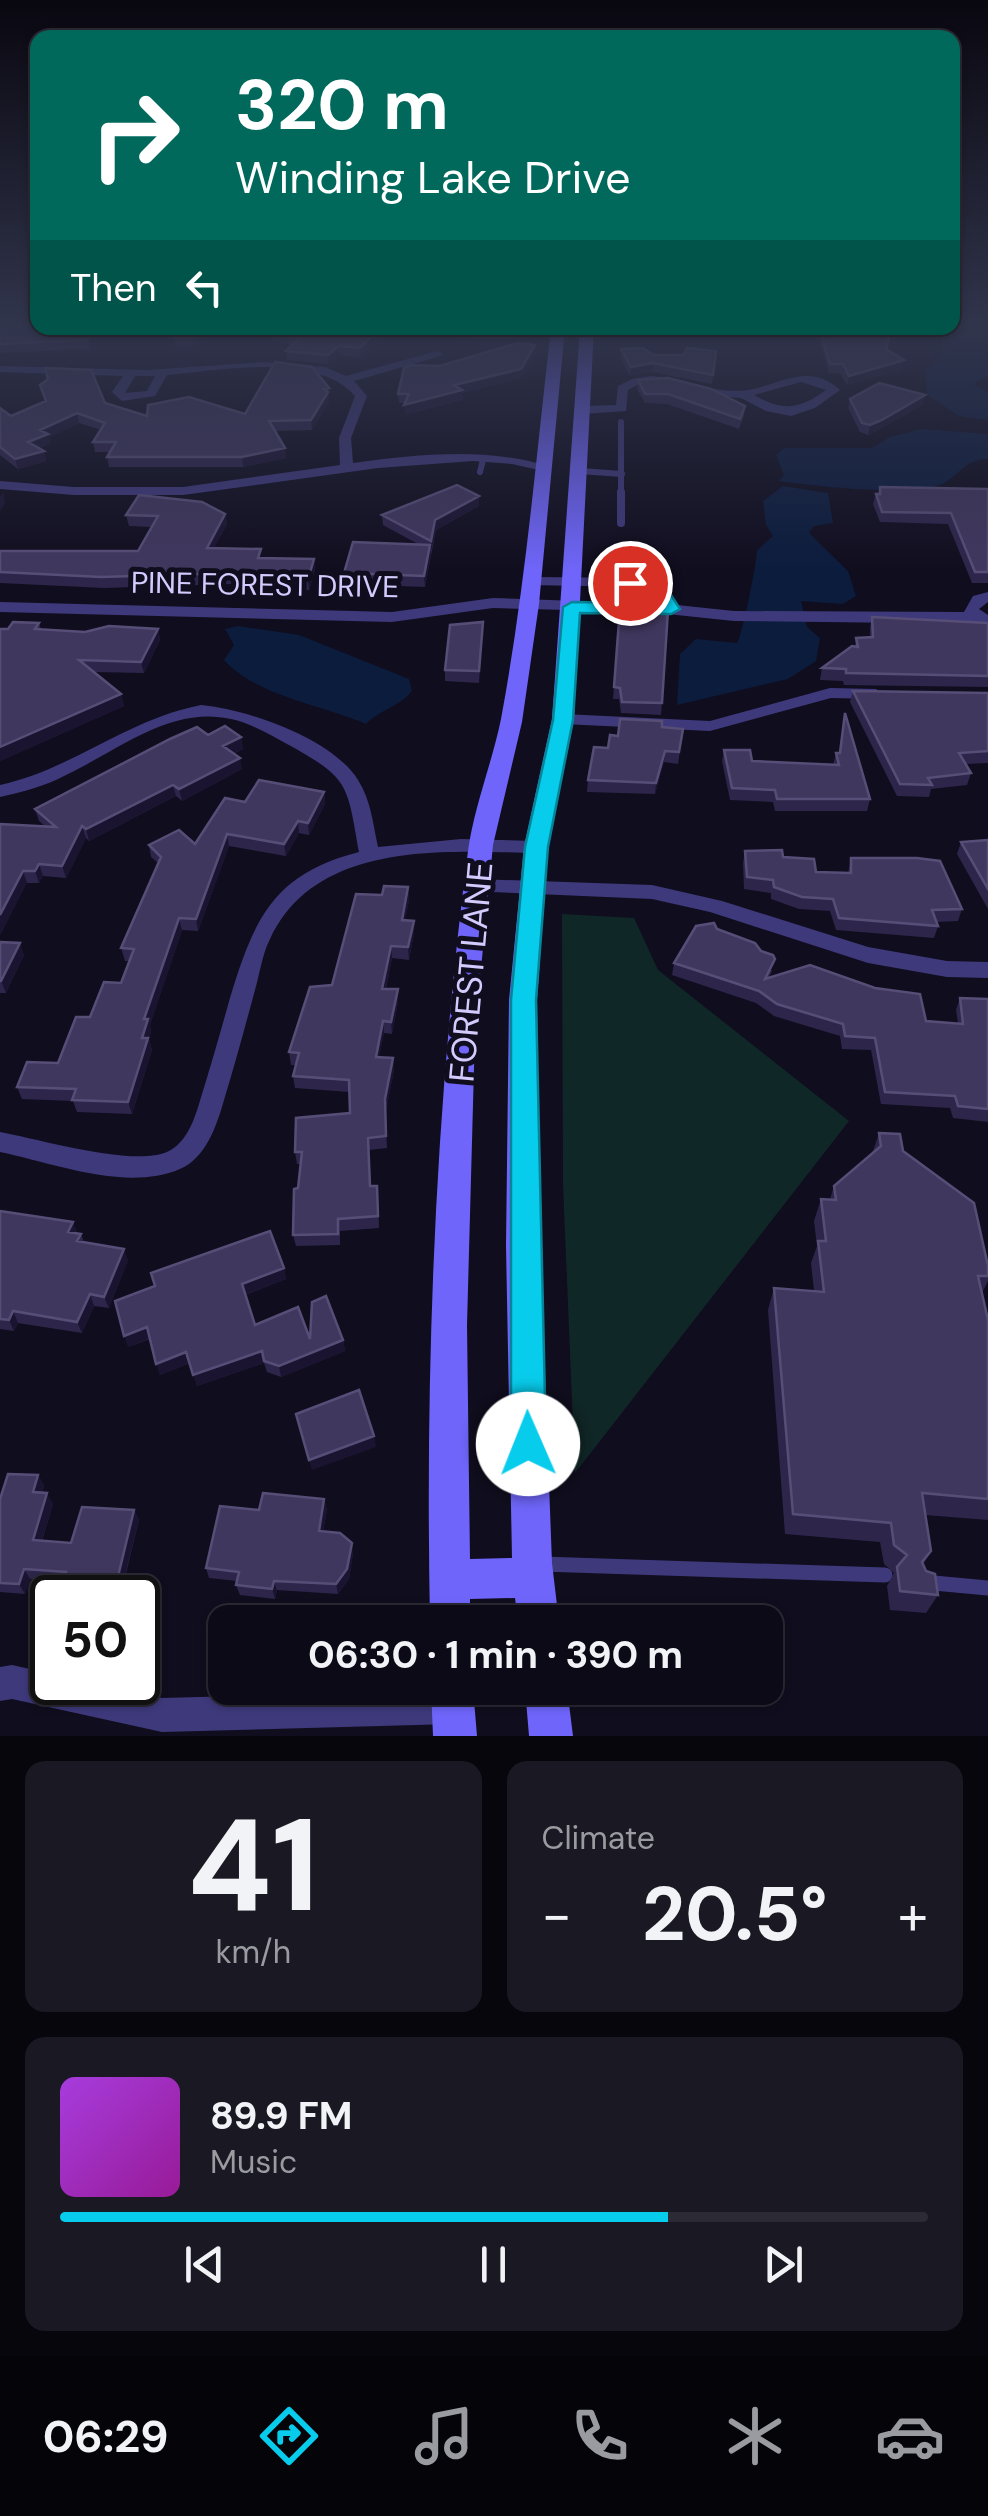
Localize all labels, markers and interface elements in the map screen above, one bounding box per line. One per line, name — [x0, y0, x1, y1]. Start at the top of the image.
text: 320 m — [235, 60, 449, 151]
icon: right — [70, 70, 200, 200]
text: Winding Lake Drive — [235, 148, 630, 207]
icon: left — [177, 260, 232, 315]
text: Then — [70, 263, 157, 313]
pin — [588, 541, 673, 626]
icon: arrive — [603, 556, 658, 611]
street label: PINE FOREST DRIVE — [131, 563, 399, 606]
street label: FOREST LANE — [438, 860, 504, 1084]
position arrow — [476, 1392, 580, 1496]
speed limit sign: 50 — [30, 1575, 160, 1705]
text: 06:30 · 1 min · 390 m — [308, 1630, 683, 1680]
text: 41 — [187, 1781, 319, 1950]
text: Climate — [542, 1817, 655, 1859]
text: 20.5° — [642, 1866, 828, 1963]
text: − — [542, 1879, 572, 1951]
text: + — [898, 1879, 928, 1951]
text: km/h — [215, 1931, 291, 1973]
text: 89.9 FM — [210, 2091, 352, 2141]
text: Music — [210, 2141, 297, 2183]
icon: previous — [177, 2237, 232, 2292]
icon: pause — [466, 2237, 521, 2292]
icon: next — [756, 2237, 811, 2292]
icon: directions — [254, 2401, 324, 2471]
icon: music — [409, 2401, 479, 2471]
icon: phone — [565, 2401, 635, 2471]
icon: climate — [720, 2401, 790, 2471]
icon: car — [875, 2401, 945, 2471]
text: 06:29 — [43, 2407, 169, 2466]

